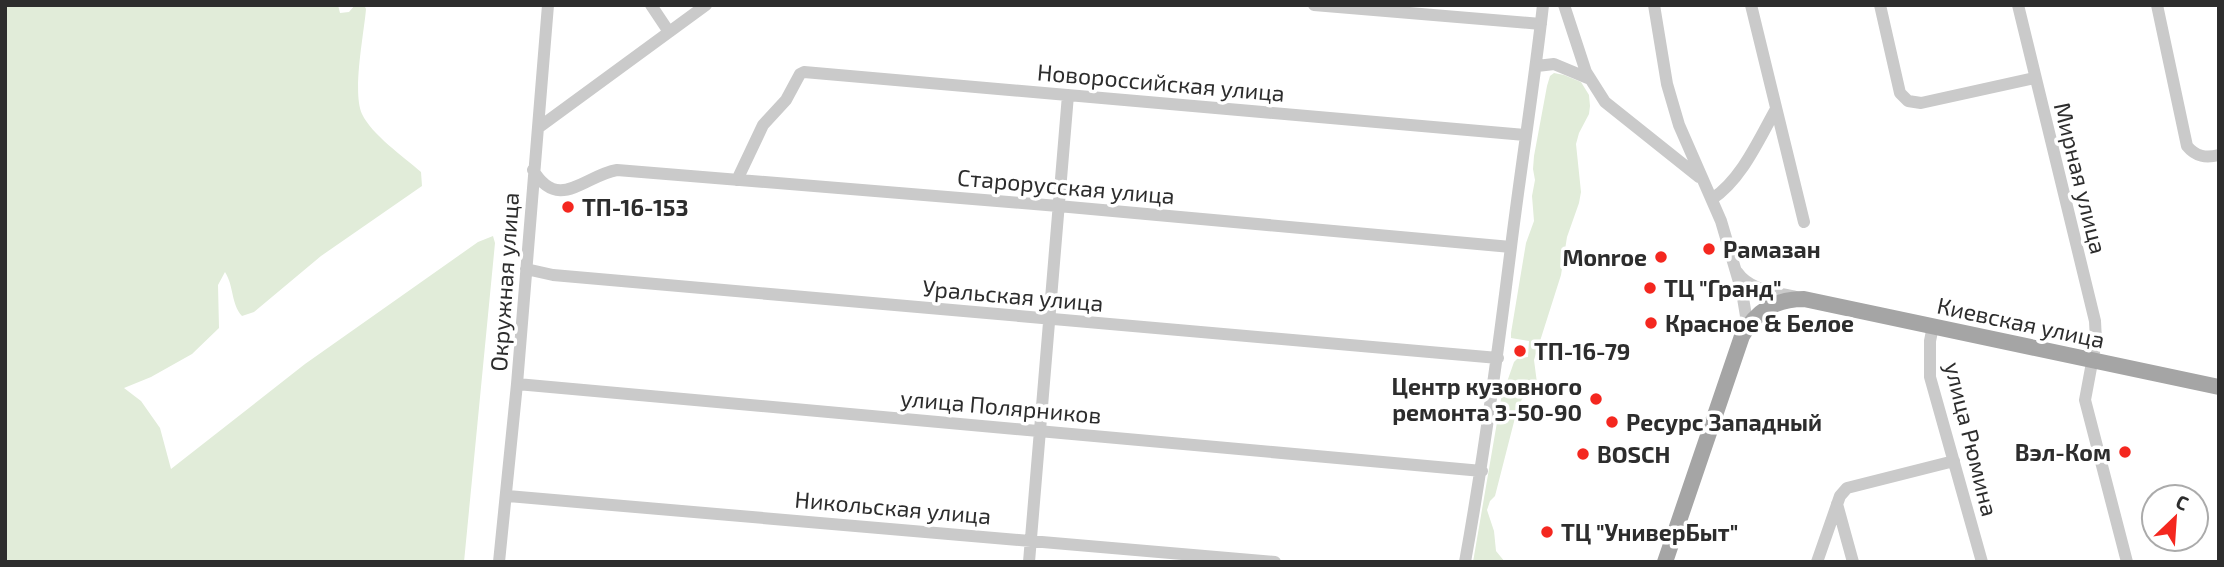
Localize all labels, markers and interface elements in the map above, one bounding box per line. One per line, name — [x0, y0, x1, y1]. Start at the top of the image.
street label: Новороссийская улица — [1036, 57, 1286, 108]
street label: Мирная улица — [2048, 99, 2113, 257]
street label: Старорусская улица — [956, 163, 1176, 210]
street label: Окружная улица — [484, 192, 525, 372]
place label: ТП-16-153 — [582, 193, 689, 221]
marker: ТП-16-153 — [560, 199, 576, 215]
place label: Рамазан — [1723, 235, 1821, 263]
marker: Рамазан — [1701, 241, 1717, 257]
place label: Monroe — [1562, 243, 1647, 271]
marker: Monroe — [1653, 249, 1669, 265]
street label: Уральская улица — [921, 273, 1105, 318]
place label: ТЦ "Гранд" — [1664, 274, 1782, 302]
marker: ТЦ "Гранд" — [1642, 280, 1658, 296]
street label: Киевская улица — [1934, 291, 2107, 354]
place label: Красное & Белое — [1665, 309, 1854, 337]
marker: Красное & Белое — [1643, 315, 1659, 331]
place label: ТП-16-79 — [1534, 337, 1630, 365]
marker: ТП-16-79 — [1512, 343, 1528, 359]
street label: улица Рюмина — [1938, 359, 2005, 519]
place label: Центр кузовного ремонта 3-50-90 — [1392, 372, 1582, 426]
street label: улица Полярников — [899, 383, 1103, 430]
marker: Центр кузовного ремонта 3-50-90 — [1588, 391, 1604, 407]
place label: Ресурс Западный — [1626, 408, 1822, 436]
marker: Ресурс Западный — [1604, 414, 1620, 430]
place label: Вэл-Ком — [2015, 438, 2111, 466]
place label: BOSCH — [1597, 440, 1670, 468]
marker: Вэл-Ком — [2117, 444, 2133, 460]
marker: BOSCH — [1575, 446, 1591, 462]
north arrow — [2140, 483, 2210, 553]
street label: Никольская улица — [794, 484, 992, 531]
text: С — [2172, 489, 2192, 515]
place label: ТЦ "УниверБыт" — [1561, 518, 1738, 546]
marker: ТЦ "УниверБыт" — [1539, 524, 1555, 540]

